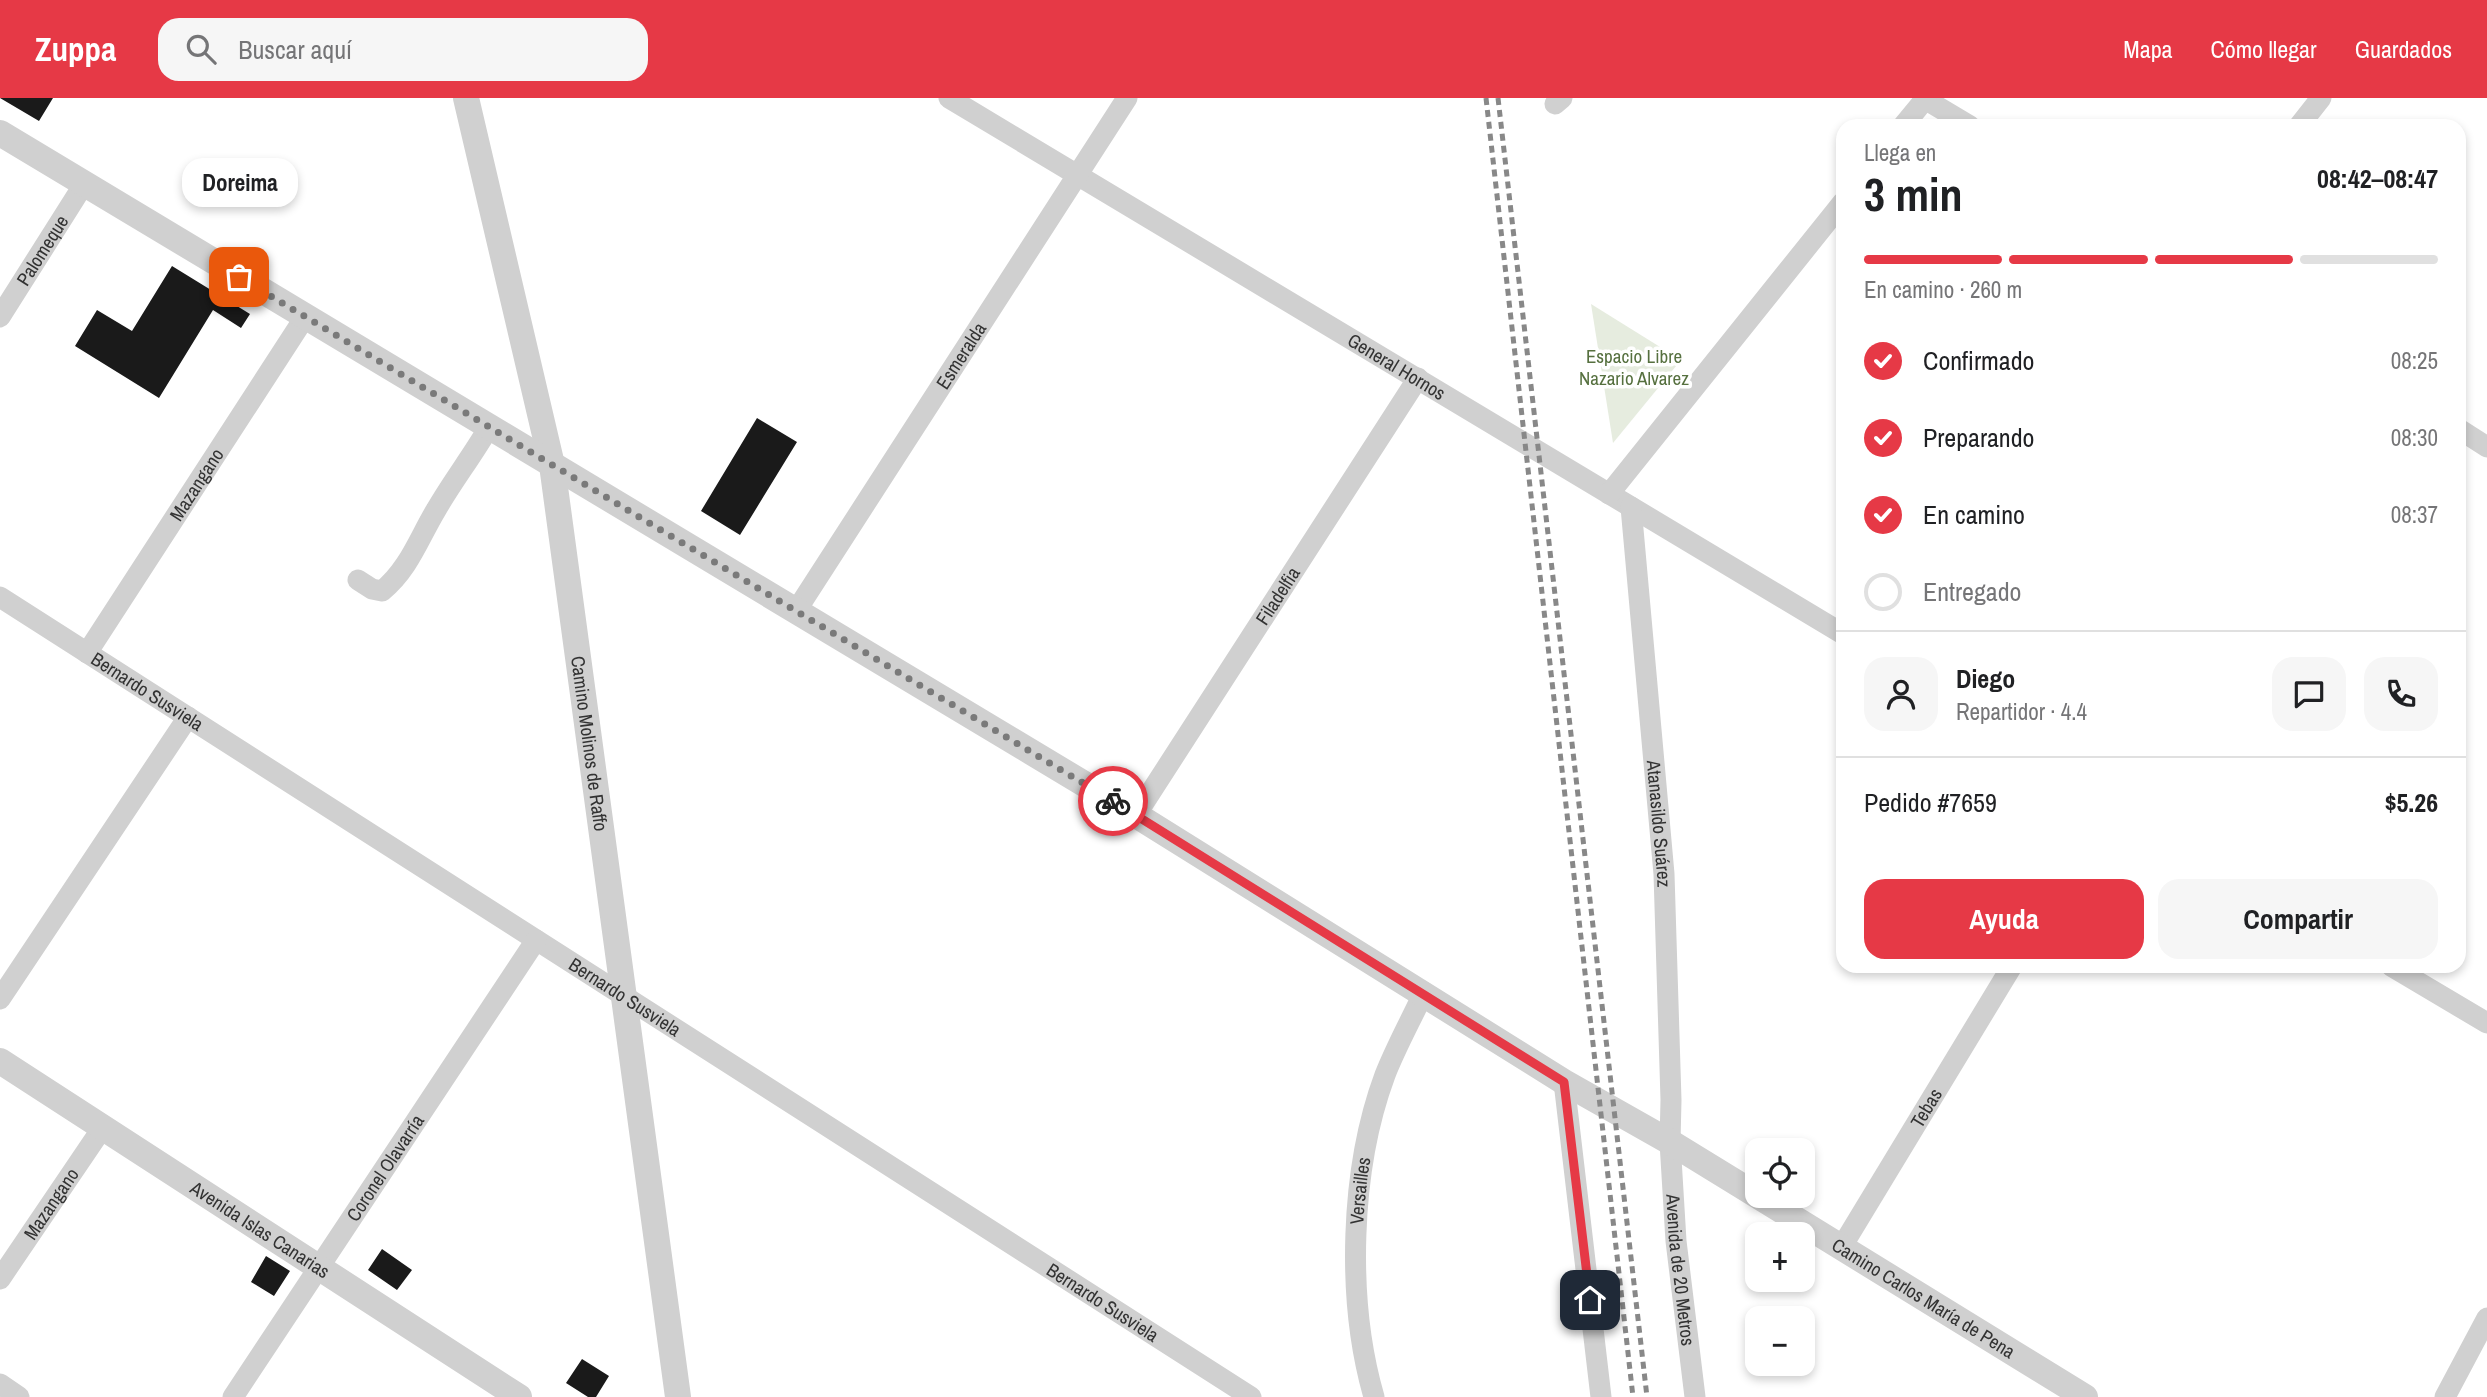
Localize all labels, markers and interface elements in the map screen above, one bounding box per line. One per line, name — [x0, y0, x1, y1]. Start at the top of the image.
search box — [158, 18, 648, 81]
text: Zuppa — [35, 27, 116, 71]
icon: search — [182, 30, 220, 68]
text: Buscar aquí — [238, 32, 352, 67]
text: Mapa — [2123, 33, 2173, 65]
text: Cómo llegar — [2211, 33, 2317, 65]
text: Guardados — [2355, 33, 2452, 65]
text: Llega en — [1864, 137, 1936, 168]
callout: Doreima — [181, 158, 297, 207]
text: 08:42–08:47 — [2317, 161, 2438, 196]
text: 3 min — [1864, 163, 1963, 225]
text: Doreima — [202, 167, 278, 198]
street label: Palomeque — [10, 210, 74, 290]
pin — [209, 247, 269, 307]
icon: bag — [220, 258, 258, 296]
text: En camino · 260 m — [1864, 274, 2022, 305]
street label: Esmeralda — [930, 317, 992, 394]
street label: General Hornos — [1343, 327, 1451, 406]
icon: check — [1864, 342, 1902, 380]
park label: Espacio Libre Nazario Alvarez — [1579, 343, 1689, 391]
text: Confirmado — [1923, 343, 2034, 378]
text: 08:25 — [2391, 345, 2438, 376]
icon: check — [1864, 419, 1902, 457]
text: Preparando — [1923, 420, 2034, 455]
text: 08:30 — [2391, 422, 2438, 453]
street label: Mazangano — [163, 443, 229, 526]
icon: check — [1864, 496, 1902, 534]
text: En camino — [1923, 497, 2025, 532]
text: 08:37 — [2391, 499, 2438, 530]
street label: Filadelfia — [1249, 561, 1306, 630]
text: Entregado — [1923, 574, 2021, 609]
street label: Bernardo Susviela — [86, 646, 209, 737]
street label: Camino Molinos de Raffo — [565, 654, 614, 833]
button: person — [1864, 657, 1938, 731]
button: chat — [2272, 657, 2346, 731]
button: phone — [2364, 657, 2438, 731]
text: Diego — [1956, 661, 2015, 696]
text: Repartidor · 4.4 — [1956, 696, 2087, 727]
street label: Atanasildo Suárez — [1641, 758, 1677, 888]
courier — [1078, 766, 1148, 836]
icon: bike — [1094, 782, 1132, 820]
text: Pedido #7659 — [1864, 785, 1997, 820]
text: $5.26 — [2385, 785, 2438, 820]
button: Ayuda — [1864, 879, 2144, 959]
button: Compartir — [2158, 879, 2438, 959]
street label: Bernardo Susviela — [564, 951, 686, 1042]
street label: Tebas — [1904, 1083, 1948, 1132]
street label: Coronel Olavarría — [340, 1109, 430, 1226]
map controls — [1745, 1138, 1815, 1376]
button: locate — [1745, 1138, 1815, 1208]
street label: Versailles — [1343, 1155, 1376, 1225]
street label: Mazangano — [17, 1163, 85, 1245]
street label: Avenida Islas Canarias — [185, 1174, 335, 1284]
street label: Avenida de 20 Metros — [1660, 1192, 1702, 1347]
button: + — [1745, 1222, 1815, 1292]
street label: Camino Carlos María de Pena — [1827, 1232, 2021, 1364]
street label: Bernardo Susviela — [1042, 1257, 1164, 1348]
pin — [1560, 1270, 1620, 1330]
icon: home — [1571, 1281, 1609, 1319]
button: − — [1745, 1306, 1815, 1376]

